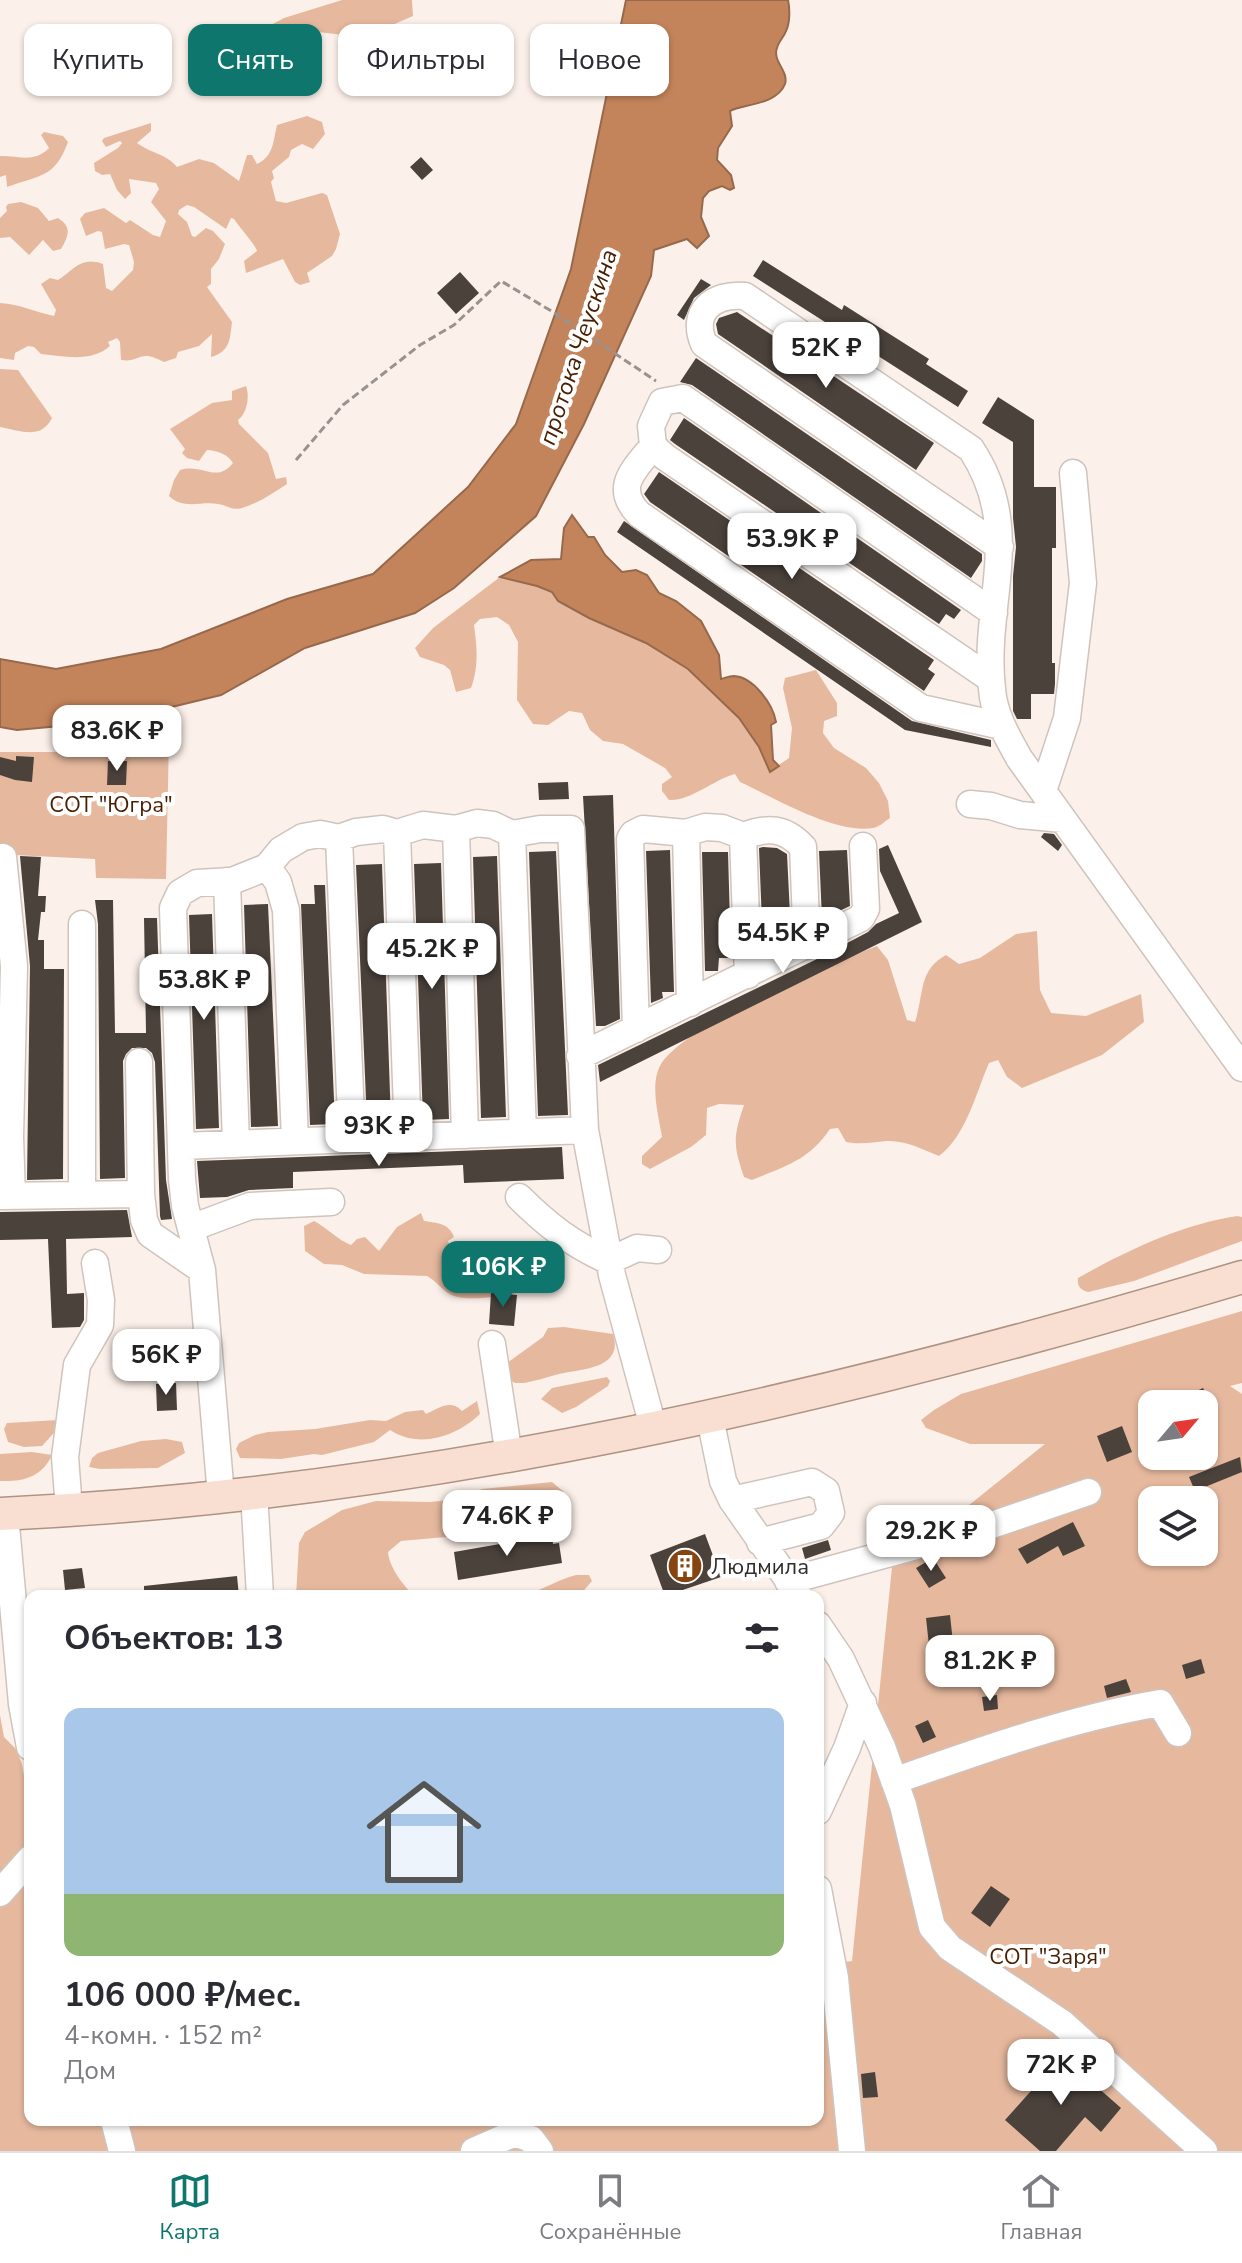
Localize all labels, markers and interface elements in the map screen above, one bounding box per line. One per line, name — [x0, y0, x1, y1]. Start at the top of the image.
chip: Купить — [24, 24, 172, 96]
chip: Снять — [188, 24, 322, 96]
chip: Фильтры — [338, 24, 514, 96]
chip: Новое — [530, 24, 669, 96]
water label: протока Чеускина — [531, 245, 625, 449]
pin: 52K ₽ — [770, 322, 882, 390]
text: 52K ₽ — [790, 330, 862, 365]
pin: 53.9K ₽ — [718, 513, 866, 581]
text: 53.9K ₽ — [745, 521, 839, 556]
pin: 83.6K ₽ — [43, 705, 191, 773]
text: 83.6K ₽ — [70, 713, 164, 748]
park label: СОТ "Югра" — [49, 790, 173, 820]
pin: 54.5K ₽ — [709, 907, 857, 975]
text: 54.5K ₽ — [736, 915, 830, 950]
pin: 45.2K ₽ — [358, 923, 506, 991]
text: 45.2K ₽ — [385, 931, 479, 966]
pin: 53.8K ₽ — [130, 954, 278, 1022]
text: 53.8K ₽ — [157, 962, 251, 997]
pin: 93K ₽ — [323, 1100, 435, 1168]
text: 93K ₽ — [343, 1108, 415, 1143]
pin: 106K ₽ — [438, 1241, 568, 1309]
text: 106K ₽ — [460, 1249, 546, 1284]
pin: 56K ₽ — [110, 1329, 222, 1397]
text: 56K ₽ — [130, 1337, 202, 1372]
north arrow — [1138, 1390, 1218, 1470]
map controls — [1138, 1390, 1218, 1566]
button: layers — [1138, 1486, 1218, 1566]
pin: 74.6K ₽ — [433, 1490, 581, 1558]
text: 74.6K ₽ — [460, 1498, 554, 1533]
pin: 29.2K ₽ — [857, 1505, 1005, 1573]
text: 29.2K ₽ — [884, 1513, 978, 1548]
building icon: Людмила — [666, 1547, 704, 1585]
place label: Людмила — [711, 1552, 809, 1582]
text: Объектов: 13 — [64, 1615, 284, 1661]
icon: filters — [740, 1616, 784, 1660]
pin: 81.2K ₽ — [916, 1635, 1064, 1703]
text: 81.2K ₽ — [943, 1643, 1037, 1678]
icon: home — [352, 1760, 496, 1904]
park label: СОТ "Заря" — [989, 1942, 1107, 1972]
text: 106 000 ₽/мес. — [64, 1972, 301, 2018]
text: 4-комн. · 152 m² — [64, 2018, 262, 2053]
pin: 72K ₽ — [1005, 2039, 1117, 2107]
text: 72K ₽ — [1025, 2047, 1097, 2082]
text: Дом — [64, 2053, 116, 2088]
tab: Карта — [160, 2169, 220, 2247]
tab: Сохранённые — [539, 2169, 681, 2247]
tab: Главная — [1000, 2169, 1082, 2247]

